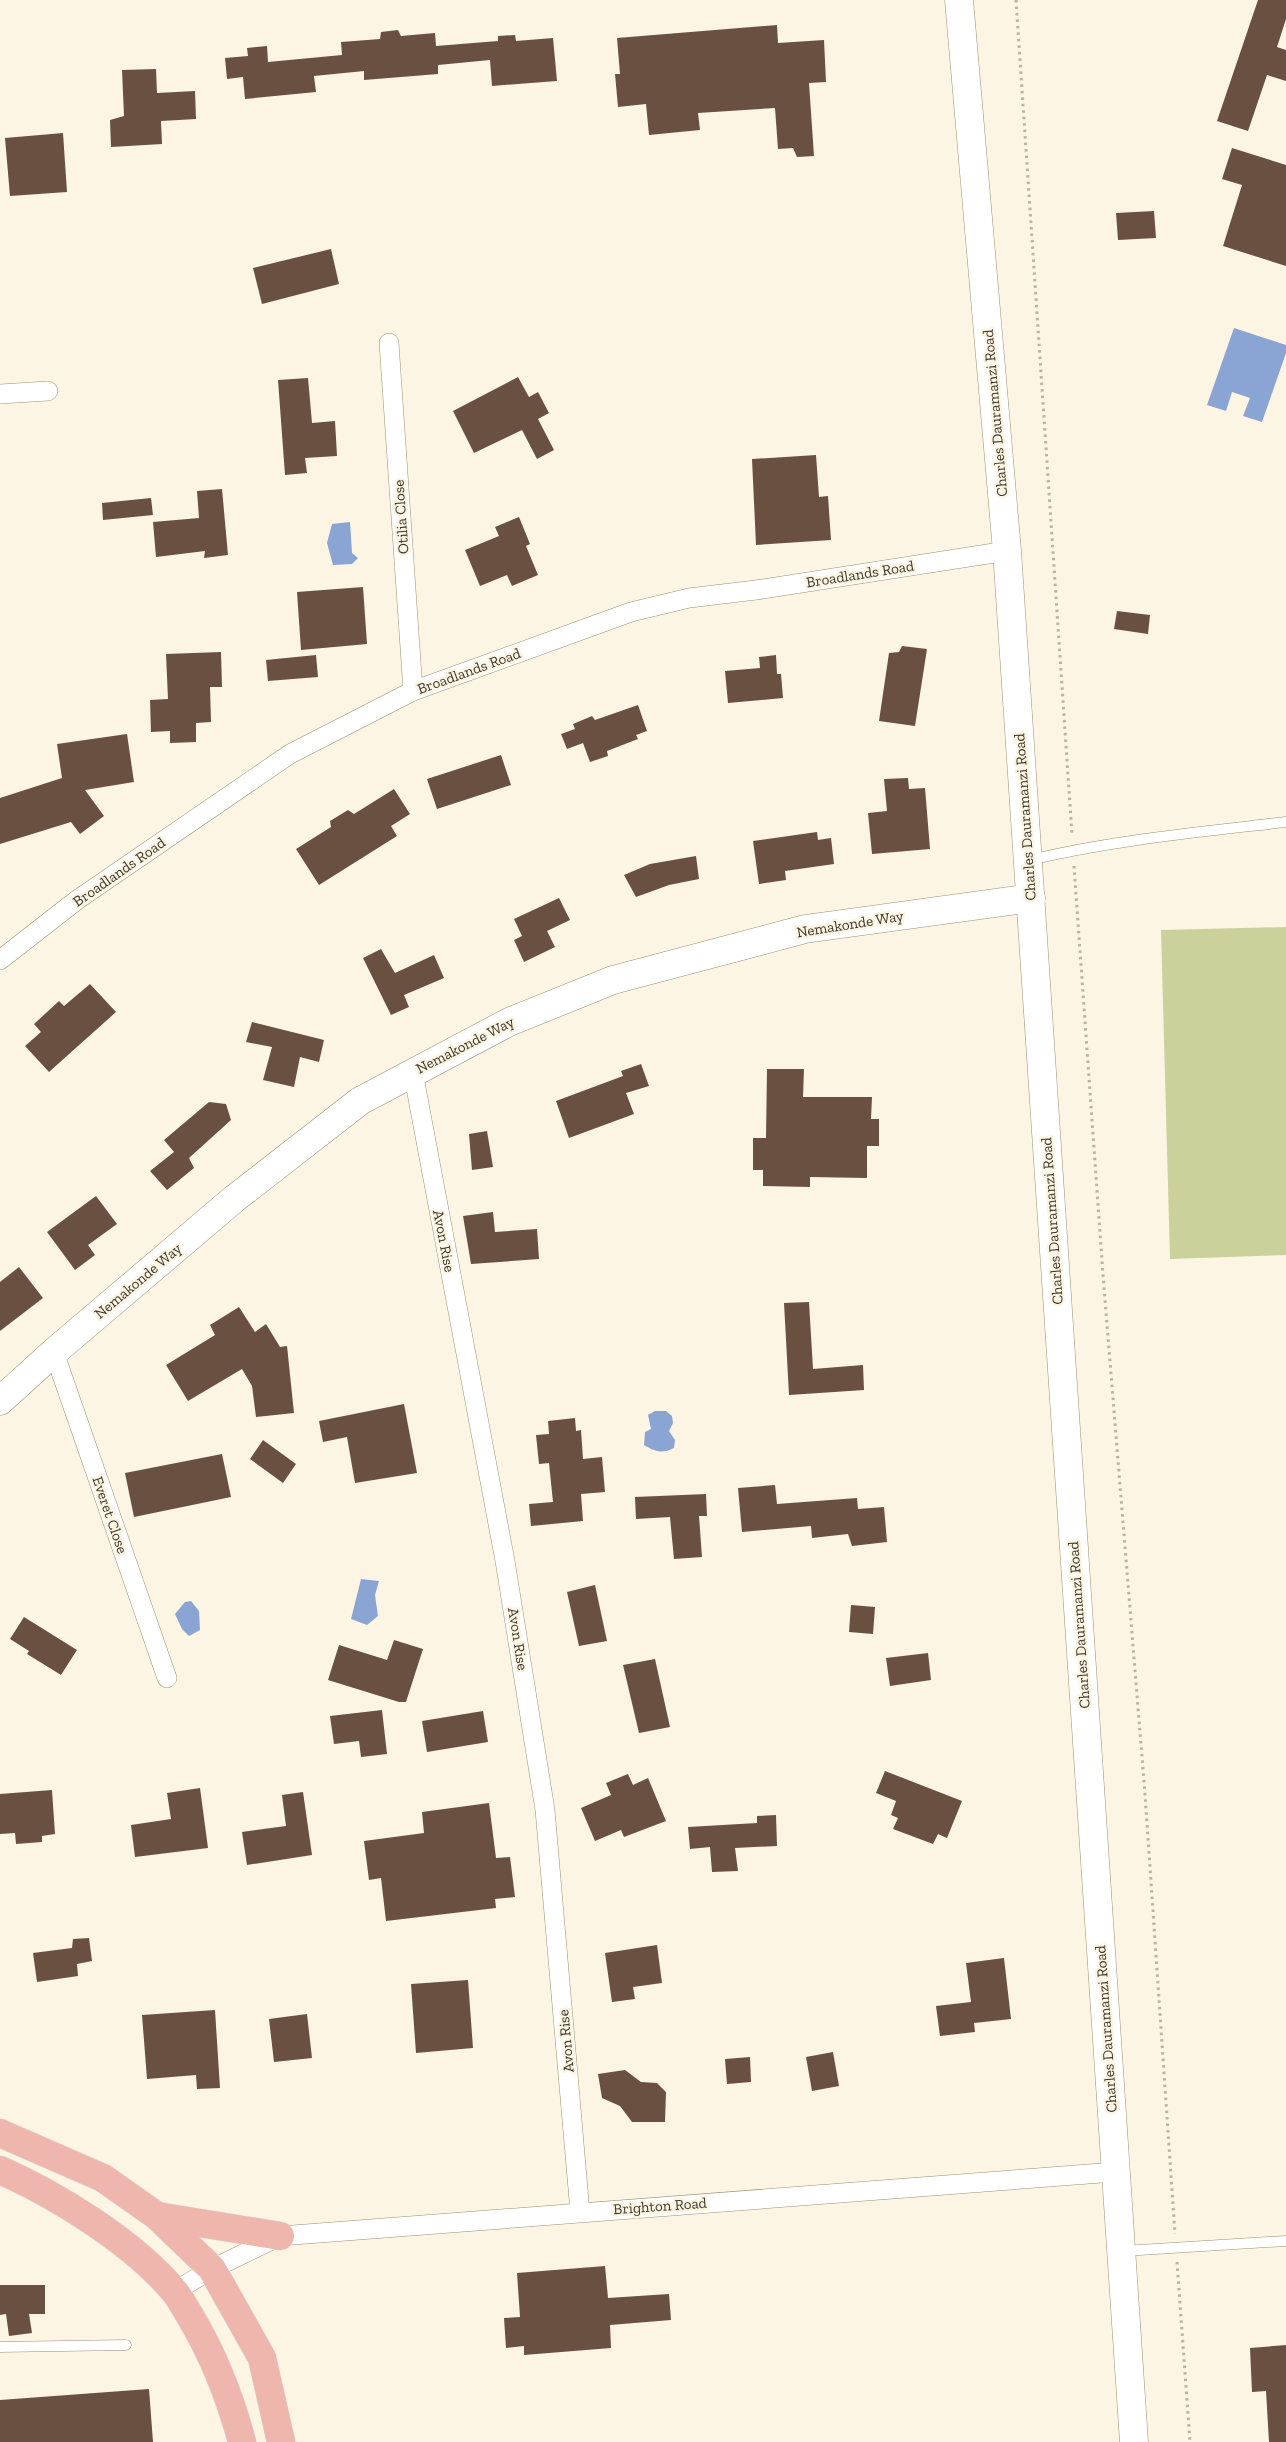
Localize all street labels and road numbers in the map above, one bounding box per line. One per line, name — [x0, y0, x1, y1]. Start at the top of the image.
street label: Charles Dauramanzi Road — [979, 328, 1011, 497]
street label: Otilia Close — [389, 479, 413, 555]
street label: Broadlands Road — [805, 556, 916, 591]
street label: Broadlands Road — [415, 644, 524, 698]
street label: Charles Dauramanzi Road — [1010, 732, 1040, 901]
street label: Broadlands Road — [69, 833, 169, 911]
street label: Nemakonde Way — [795, 907, 905, 941]
street label: Nemakonde Way — [413, 1012, 517, 1078]
street label: Charles Dauramanzi Road — [1037, 1136, 1067, 1305]
street label: Avon Rise — [429, 1208, 459, 1274]
street label: Nemakonde Way — [91, 1239, 185, 1323]
street label: Everet Close — [88, 1474, 132, 1556]
street label: Charles Dauramanzi Road — [1064, 1540, 1094, 1709]
street label: Avon Rise — [504, 1606, 532, 1672]
street label: Charles Dauramanzi Road — [1091, 1944, 1121, 2113]
street label: Avon Rise — [554, 2009, 578, 2073]
street label: Brighton Road — [613, 2194, 708, 2218]

